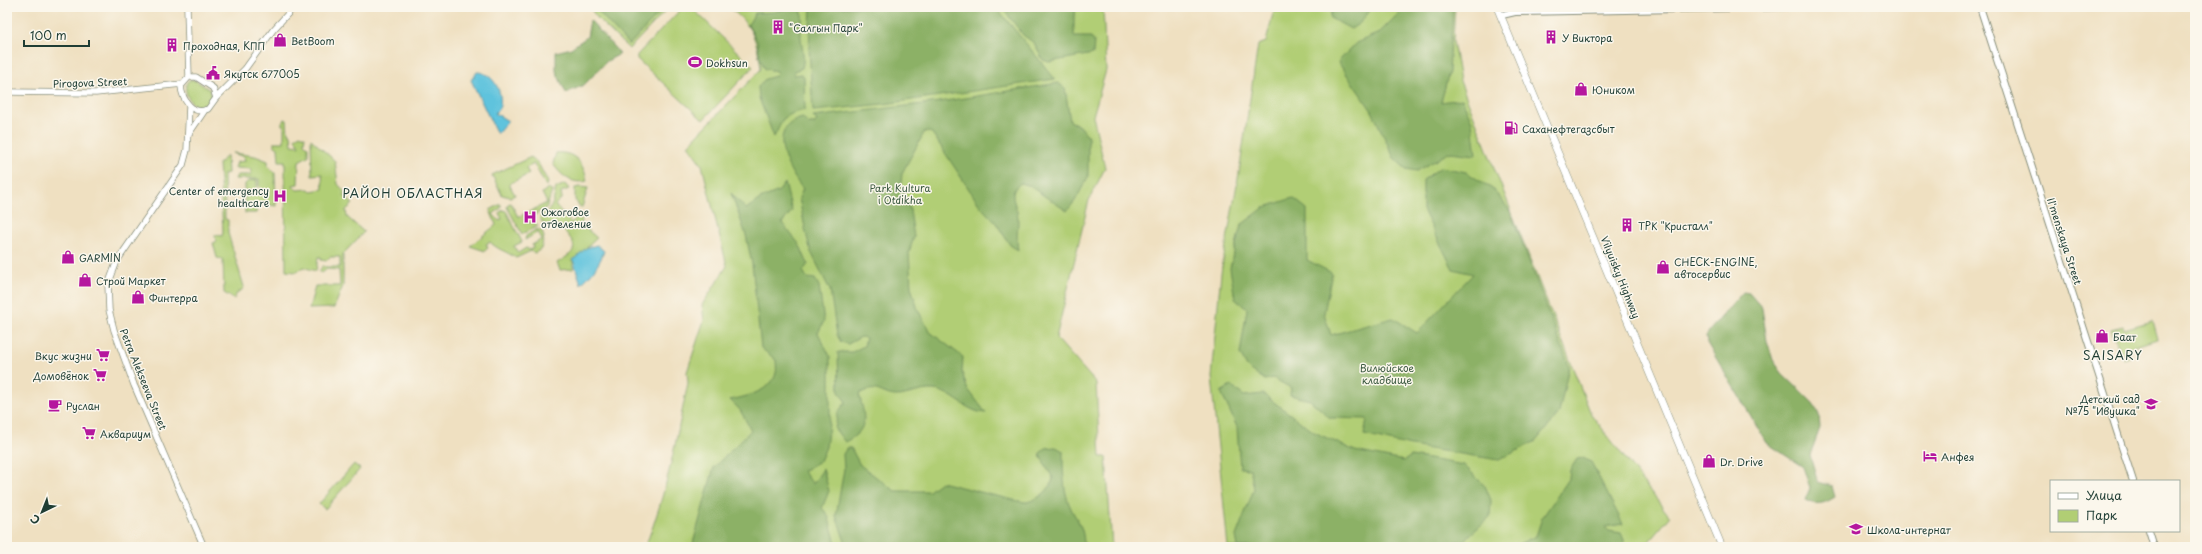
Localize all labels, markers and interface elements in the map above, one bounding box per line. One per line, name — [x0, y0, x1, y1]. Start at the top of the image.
building icon: "Салгын Парк" — [770, 19, 786, 35]
place label: "Салгын Парк" — [789, 20, 863, 35]
scale bar — [24, 22, 89, 48]
text: 100 m — [30, 26, 67, 44]
building icon: У Виктора — [1543, 29, 1559, 45]
place label: У Виктора — [1562, 30, 1613, 45]
shop icon: BetBoom — [272, 32, 288, 48]
place label: BetBoom — [291, 33, 335, 48]
building icon: Проходная, КПП — [164, 37, 180, 53]
place label: Проходная, КПП — [183, 38, 266, 53]
sports icon: Dokhsun — [687, 54, 703, 70]
place label: Dokhsun — [706, 55, 748, 70]
public building icon: Якутск 677005 — [205, 65, 221, 81]
place label: Якутск 677005 — [224, 66, 300, 82]
street label: Pirogova Street — [53, 73, 127, 91]
shop icon: Юником — [1573, 81, 1589, 97]
place label: Юником — [1592, 82, 1635, 97]
fuel station icon: Саханефтегазсбыт — [1503, 120, 1519, 136]
place label: Саханефтегазсбыт — [1522, 121, 1615, 136]
park label: Park Kultura i Otdikha — [869, 180, 931, 207]
place label: Center of emergency healthcare — [169, 183, 269, 210]
district label: РАЙОН ОБЛАСТНАЯ — [342, 184, 484, 202]
hospital icon: Center of emergency healthcare — [272, 188, 288, 204]
street label: Il'menskaya Street — [2043, 196, 2086, 287]
place label: Ожоговое отделение — [541, 204, 591, 231]
hospital icon: Ожоговое отделение — [522, 209, 538, 225]
building icon: ТРК "Кристалл" — [1619, 217, 1635, 233]
place label: ТРК "Кристалл" — [1638, 218, 1713, 233]
street label: Vilyuisky Highway — [1597, 234, 1644, 321]
shop icon: GARMIN — [60, 249, 76, 265]
place label: GARMIN — [79, 250, 121, 265]
place label: CHECK-ENGINE, автосервис — [1674, 254, 1758, 281]
shop icon: CHECK-ENGINE, автосервис — [1655, 259, 1671, 275]
shop icon: Строй Маркет — [77, 272, 93, 288]
place label: Строй Маркет — [96, 273, 166, 288]
shop icon: Финтерра — [130, 289, 146, 305]
place label: Финтерра — [149, 290, 198, 305]
street label: Petra Alekseeva Street — [117, 326, 171, 432]
shop icon: Баат — [2094, 328, 2110, 344]
place label: Баат — [2113, 329, 2137, 344]
district label: SAISARY — [2083, 346, 2143, 364]
supermarket icon: Вкус жизни — [95, 347, 111, 363]
place label: Вкус жизни — [35, 348, 92, 363]
park label: Вилюйское кладбище — [1360, 360, 1415, 387]
supermarket icon: Домовёнок — [92, 367, 108, 383]
place label: Домовёнок — [32, 368, 89, 383]
place label: Детский сад №75 "Ивушка" — [2065, 391, 2140, 419]
school or university icon: Детский сад №75 "Ивушка" — [2143, 396, 2159, 412]
cafe icon: Руслан — [47, 397, 63, 413]
place label: Руслан — [66, 398, 100, 413]
supermarket icon: Аквариум — [81, 425, 97, 441]
place label: Аквариум — [100, 426, 151, 441]
hotel icon: Анфея — [1922, 448, 1938, 464]
place label: Анфея — [1941, 449, 1974, 464]
shop icon: Dr. Drive — [1701, 453, 1717, 469]
place label: Dr. Drive — [1720, 454, 1763, 469]
legend — [2050, 480, 2180, 532]
text: Улица — [2086, 486, 2122, 504]
north arrow — [22, 492, 62, 532]
text: Парк — [2086, 506, 2118, 524]
text: С — [26, 511, 44, 529]
school or university icon: Школа-интернат — [1848, 521, 1864, 537]
place label: Школа-интернат — [1867, 522, 1952, 537]

